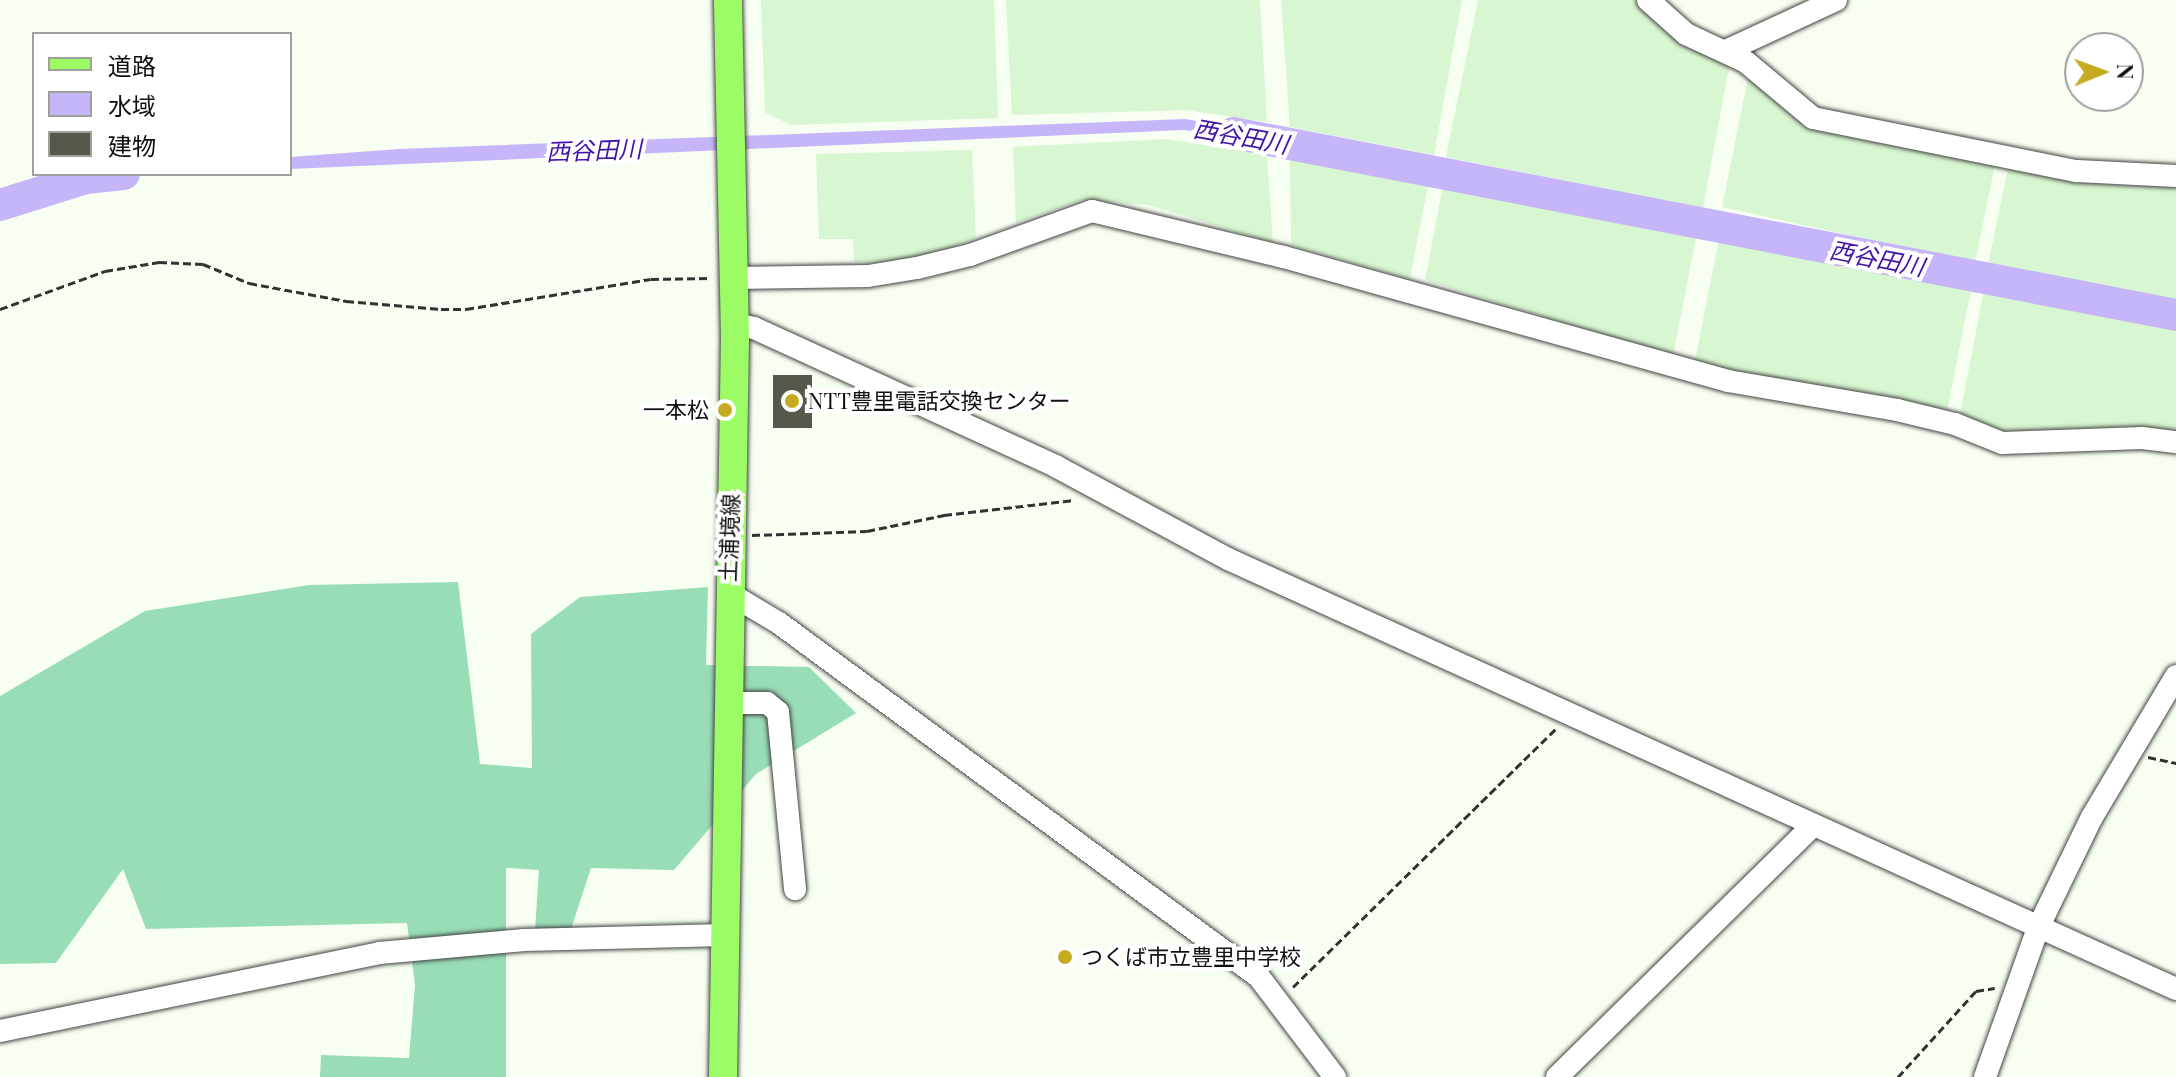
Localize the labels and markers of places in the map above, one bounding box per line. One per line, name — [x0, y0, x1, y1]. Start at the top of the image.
place label: NTT豊里電話交換センター — [808, 388, 1071, 414]
marker: NTT豊里電話交換センター — [783, 392, 801, 410]
place label: 一本松 — [643, 397, 709, 423]
marker: 一本松 — [716, 401, 734, 419]
place label: つくば市立豊里中学校 — [1081, 944, 1301, 970]
marker: つくば市立豊里中学校 — [1056, 948, 1074, 966]

